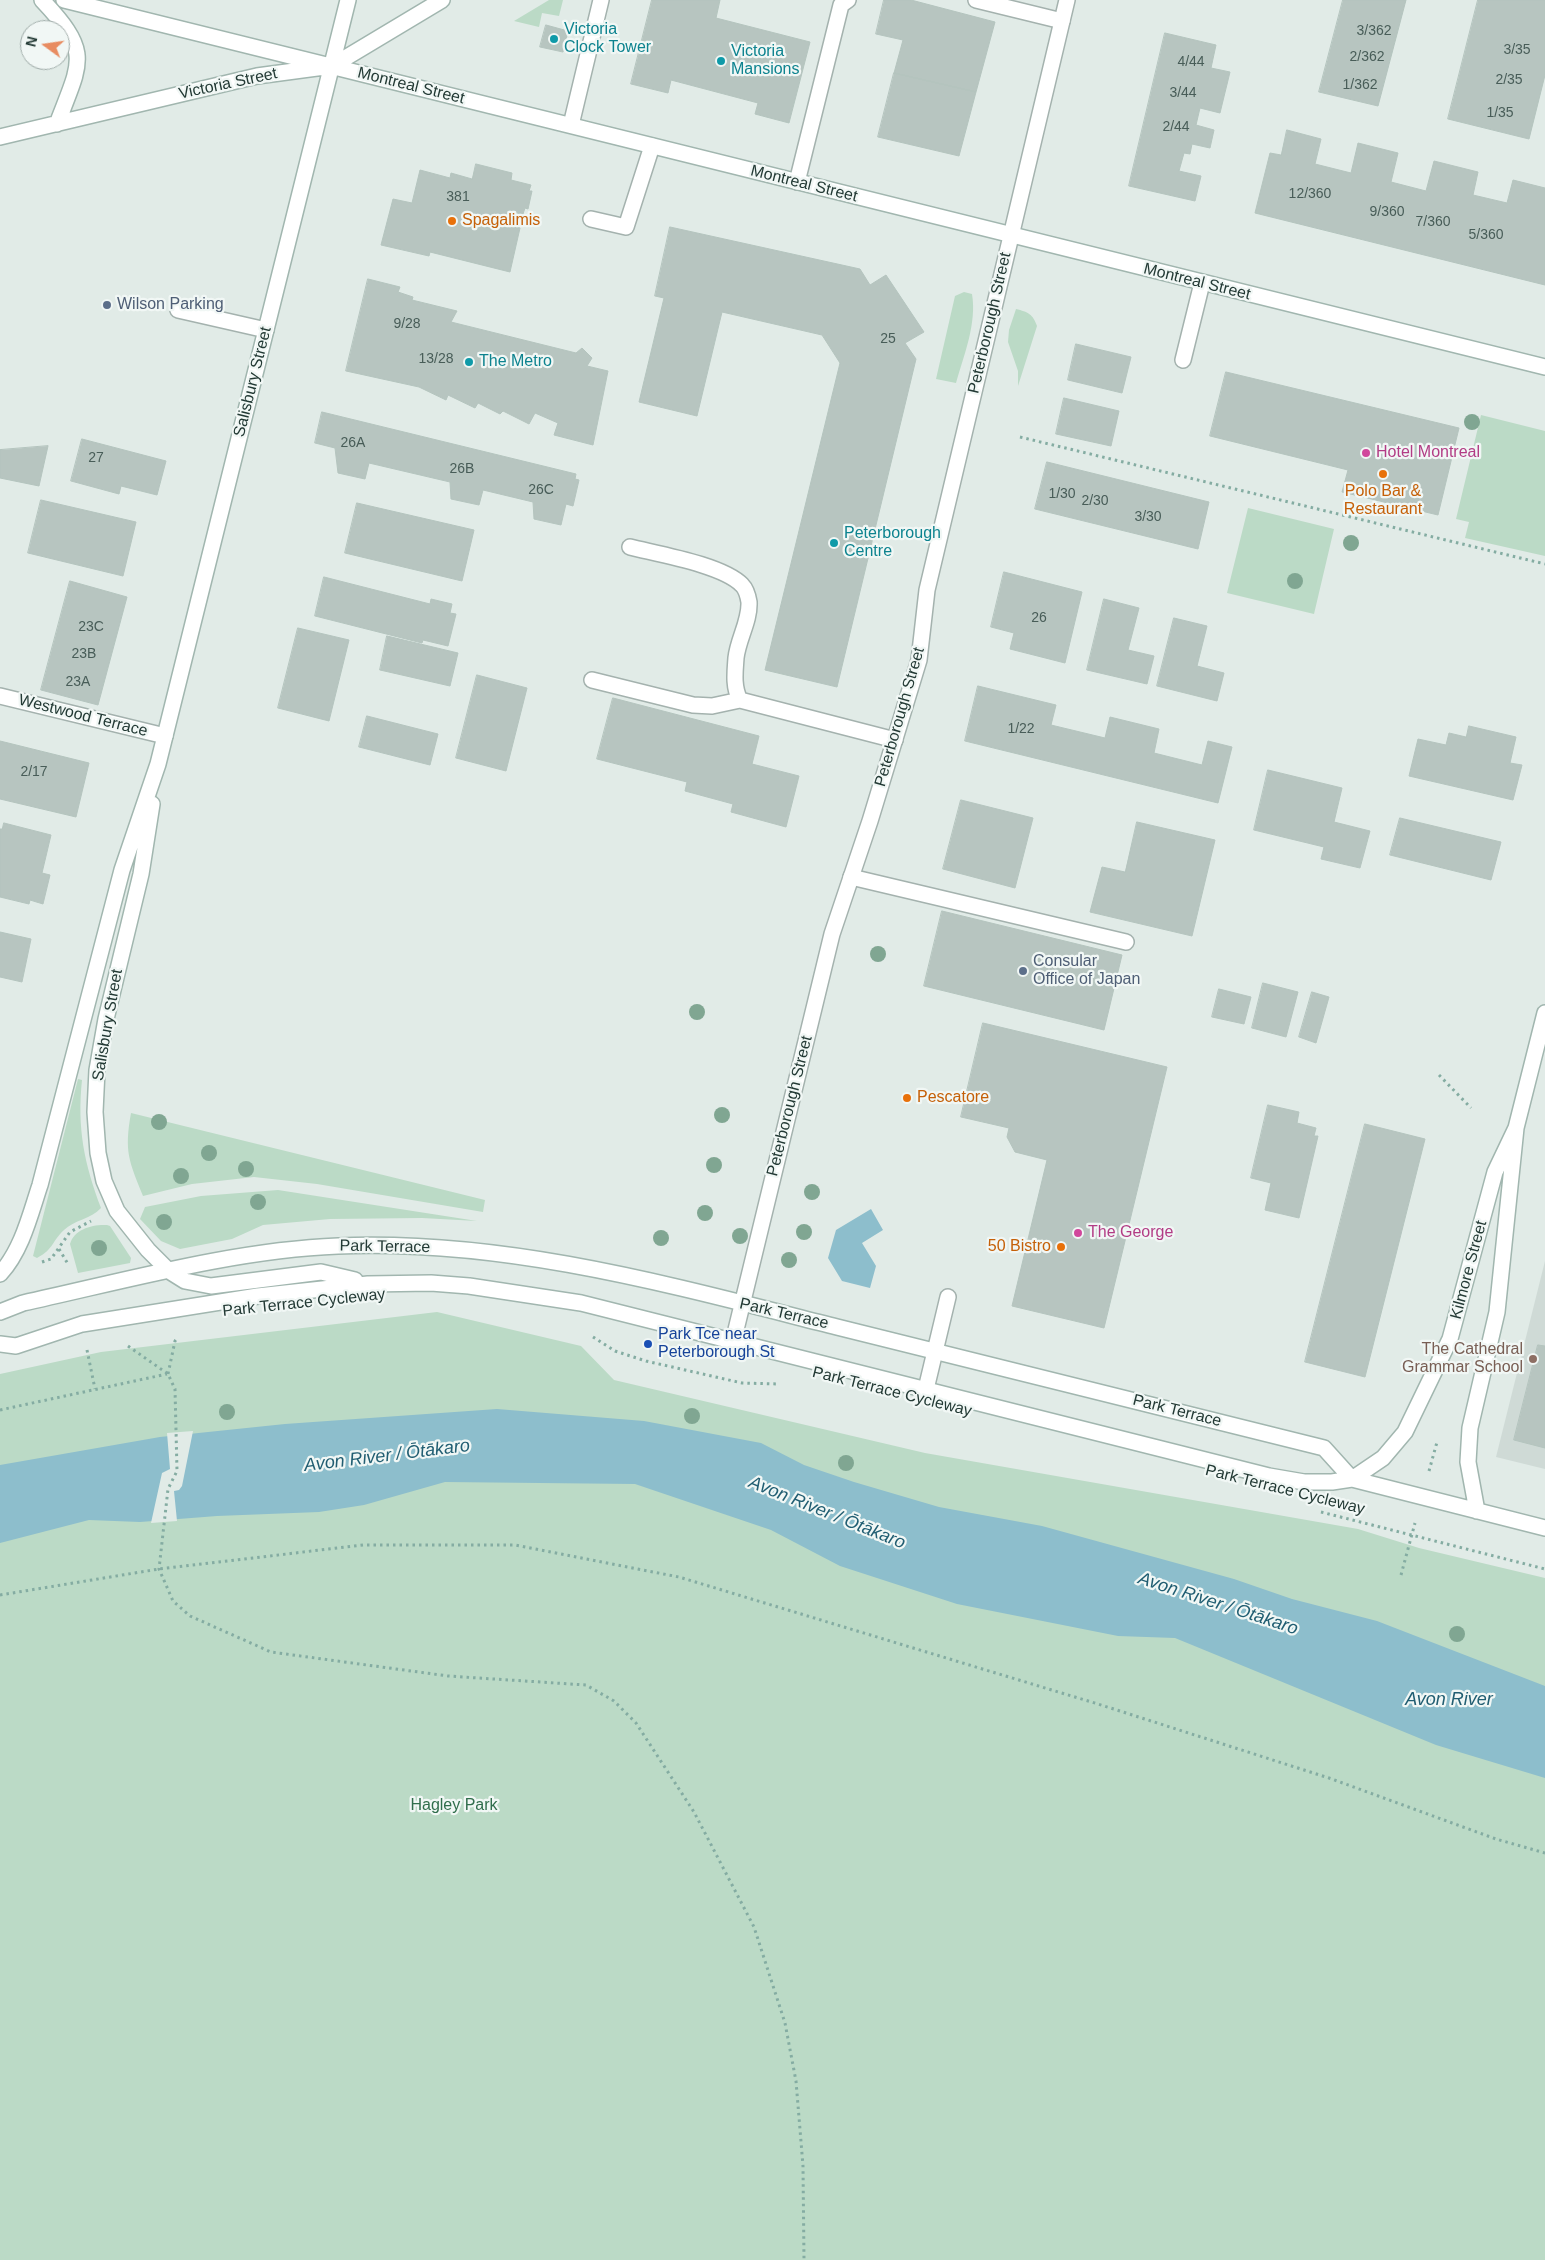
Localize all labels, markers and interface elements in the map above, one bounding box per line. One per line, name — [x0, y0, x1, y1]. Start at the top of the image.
north arrow — [20, 20, 70, 70]
place label: Victoria Clock Tower — [564, 20, 651, 58]
house number: 3/362 — [1356, 23, 1392, 39]
marker: Victoria Clock Tower — [548, 33, 560, 45]
text: N — [22, 35, 40, 48]
place label: Victoria Mansions — [731, 42, 799, 80]
house number: 3/35 — [1503, 42, 1531, 58]
house number: 2/362 — [1349, 49, 1385, 65]
house number: 4/44 — [1177, 54, 1205, 70]
marker: Victoria Mansions — [715, 55, 727, 67]
street label: Montreal Street — [356, 63, 466, 109]
street label: Victoria Street — [177, 64, 279, 104]
house number: 2/35 — [1495, 72, 1523, 88]
house number: 1/362 — [1342, 77, 1378, 93]
house number: 3/44 — [1169, 85, 1197, 101]
house number: 1/35 — [1486, 105, 1514, 121]
house number: 2/44 — [1162, 119, 1190, 135]
street label: Montreal Street — [749, 161, 859, 207]
house number: 12/360 — [1289, 186, 1331, 202]
house number: 381 — [446, 189, 470, 205]
house number: 9/360 — [1369, 204, 1405, 220]
place label: Spagalimis — [462, 211, 540, 231]
house number: 7/360 — [1415, 214, 1451, 230]
marker: Spagalimis — [446, 215, 458, 227]
house number: 5/360 — [1468, 227, 1504, 243]
street label: Peterborough Street — [964, 251, 1016, 395]
street label: Montreal Street — [1142, 259, 1252, 305]
place label: Wilson Parking — [117, 295, 224, 315]
marker: Wilson Parking — [101, 299, 113, 311]
house number: 9/28 — [393, 316, 421, 332]
street label: Salisbury Street — [230, 325, 276, 439]
house number: 25 — [880, 331, 896, 347]
house number: 13/28 — [418, 351, 454, 367]
place label: The Metro — [479, 352, 552, 372]
marker: The Metro — [463, 356, 475, 368]
house number: 26A — [341, 435, 365, 451]
place label: Hotel Montreal — [1376, 443, 1480, 463]
marker: Hotel Montreal — [1360, 447, 1372, 459]
house number: 27 — [88, 450, 104, 466]
house number: 26B — [450, 461, 474, 477]
marker: Polo Bar & Restaurant — [1377, 468, 1389, 480]
house number: 26C — [528, 482, 554, 498]
place label: Polo Bar & Restaurant — [1344, 482, 1422, 520]
house number: 1/30 — [1048, 486, 1076, 502]
house number: 2/30 — [1081, 493, 1109, 509]
house number: 3/30 — [1134, 509, 1162, 525]
place label: Peterborough Centre — [844, 524, 941, 562]
marker: Peterborough Centre — [828, 537, 840, 549]
house number: 26 — [1031, 610, 1047, 626]
house number: 23C — [78, 619, 104, 635]
street label: Peterborough Street — [871, 645, 929, 789]
house number: 23B — [72, 646, 96, 662]
house number: 23A — [66, 674, 90, 690]
street label: Westwood Terrace — [17, 691, 149, 741]
house number: 1/22 — [1007, 721, 1035, 737]
house number: 2/17 — [20, 764, 48, 780]
place label: Consular Office of Japan — [1033, 952, 1140, 990]
marker: Consular Office of Japan — [1017, 965, 1029, 977]
street label: Salisbury Street — [89, 968, 127, 1082]
street label: Peterborough Street — [763, 1034, 817, 1178]
place label: Pescatore — [917, 1088, 989, 1108]
marker: Pescatore — [901, 1092, 913, 1104]
street label: Kilmore Street — [1447, 1219, 1491, 1321]
place label: The George — [1088, 1223, 1173, 1243]
marker: The George — [1072, 1227, 1084, 1239]
street label: Park Terrace — [339, 1237, 431, 1257]
place label: 50 Bistro — [988, 1237, 1051, 1257]
marker: 50 Bistro — [1055, 1241, 1067, 1253]
street label: Park Terrace Cycleway — [222, 1285, 386, 1321]
street label: Park Terrace — [738, 1294, 830, 1334]
place label: Park Tce near Peterborough St — [658, 1325, 775, 1363]
marker: Park Tce near Peterborough St — [642, 1338, 654, 1350]
place label: The Cathedral Grammar School — [1402, 1340, 1523, 1378]
marker: The Cathedral Grammar School — [1527, 1353, 1539, 1365]
street label: Park Terrace Cycleway — [810, 1363, 974, 1421]
street label: Park Terrace — [1131, 1391, 1223, 1431]
water label: Avon River / Ōtākaro — [303, 1435, 471, 1477]
street label: Park Terrace Cycleway — [1203, 1461, 1367, 1519]
water label: Avon River / Ōtākaro — [746, 1472, 908, 1554]
water label: Avon River / Ōtākaro — [1135, 1568, 1301, 1640]
water label: Avon River — [1405, 1689, 1493, 1711]
park label: Hagley Park — [410, 1796, 498, 1816]

